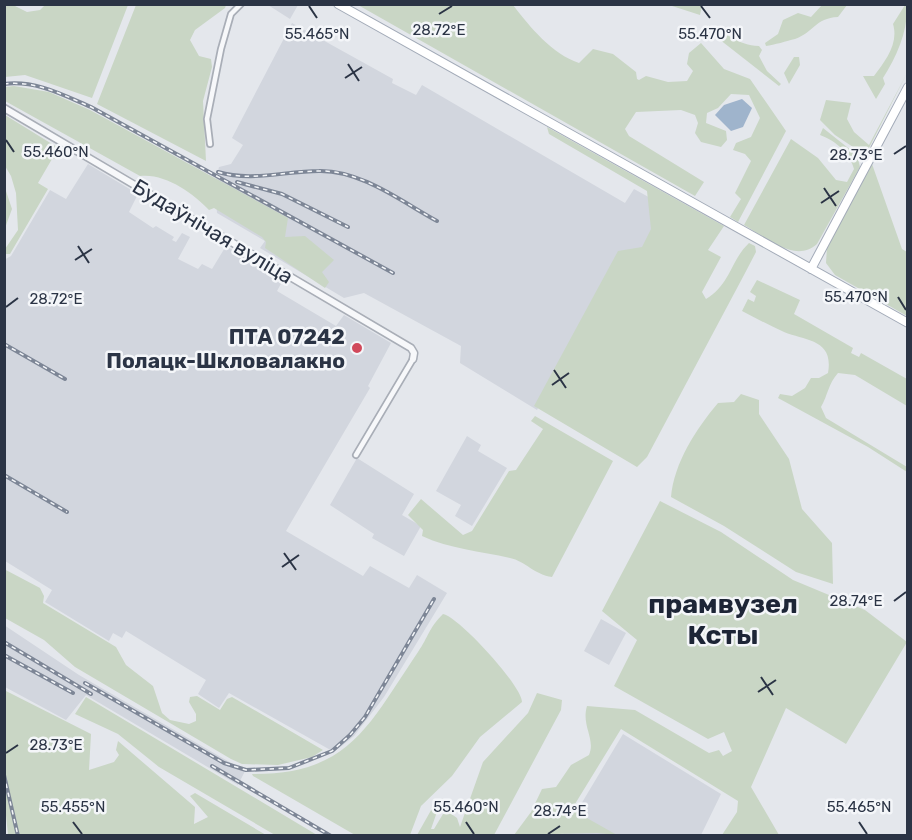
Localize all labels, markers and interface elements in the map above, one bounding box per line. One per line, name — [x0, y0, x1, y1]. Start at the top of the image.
text: 28.72°E — [413, 21, 465, 39]
text: 55.465°N — [285, 25, 349, 43]
text: 55.470°N — [678, 25, 742, 43]
text: 55.460°N — [23, 143, 89, 161]
text: 28.73°E — [829, 146, 883, 164]
street label: Будаўнічая вуліца — [128, 173, 298, 289]
text: 55.470°N — [824, 288, 888, 306]
text: 28.72°E — [30, 290, 82, 308]
place label: ПТА 07242 Полацк-Шкловалакно — [106, 324, 345, 373]
marker: ПТА 07242 Полацк-Шкловалакно — [350, 341, 364, 355]
district label: прамвузел Ксты — [648, 588, 798, 651]
text: 28.74°E — [830, 592, 882, 610]
text: 28.73°E — [29, 736, 83, 754]
text: 55.455°N — [41, 798, 105, 816]
text: 55.460°N — [433, 798, 499, 816]
text: 55.465°N — [827, 798, 891, 816]
text: 28.74°E — [534, 802, 586, 820]

